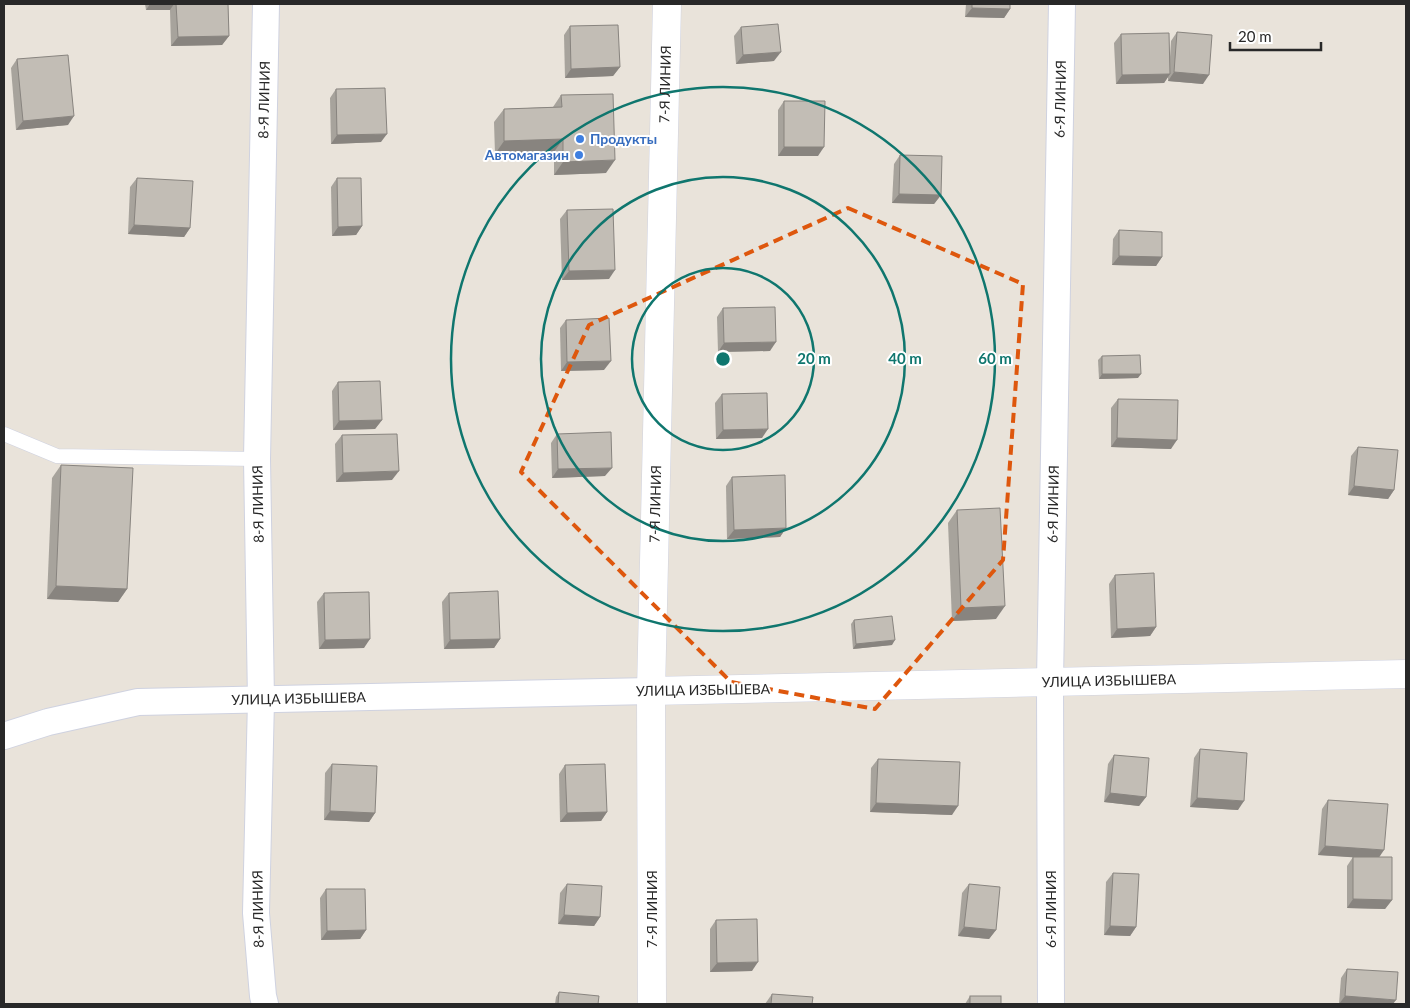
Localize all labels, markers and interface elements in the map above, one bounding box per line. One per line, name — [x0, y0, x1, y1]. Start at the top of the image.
scale bar — [1230, 20, 1321, 52]
text: 20 m — [1238, 27, 1272, 45]
street label: 7-Я ЛИНИЯ — [655, 45, 674, 123]
street label: 6-Я ЛИНИЯ — [1051, 60, 1069, 138]
street label: 8-Я ЛИНИЯ — [254, 61, 273, 139]
place label: Продукты — [590, 130, 657, 147]
marker: Продукты — [574, 133, 586, 145]
place label: Автомагазин — [484, 146, 569, 163]
marker: Автомагазин — [573, 149, 585, 161]
text: 20 m — [797, 349, 831, 367]
text: 40 m — [888, 349, 922, 367]
text: 60 m — [978, 349, 1012, 367]
centre of rings — [714, 350, 732, 368]
street label: 8-Я ЛИНИЯ — [248, 465, 267, 543]
street label: 7-Я ЛИНИЯ — [645, 465, 664, 543]
street label: 6-Я ЛИНИЯ — [1043, 465, 1062, 543]
street label: УЛИЦА ИЗБЫШЕВА — [1041, 670, 1177, 690]
street label: УЛИЦА ИЗБЫШЕВА — [636, 680, 771, 699]
street label: УЛИЦА ИЗБЫШЕВА — [231, 688, 367, 708]
street label: 8-Я ЛИНИЯ — [248, 870, 267, 948]
street label: 7-Я ЛИНИЯ — [643, 870, 660, 948]
street label: 6-Я ЛИНИЯ — [1042, 870, 1059, 948]

